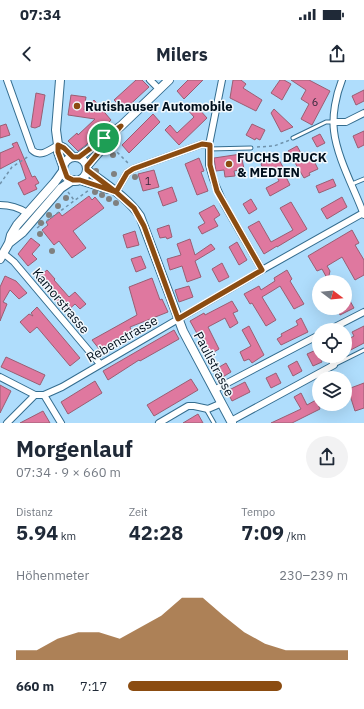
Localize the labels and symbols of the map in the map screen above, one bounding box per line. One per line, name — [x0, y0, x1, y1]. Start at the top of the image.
house number: 6 — [312, 95, 318, 109]
place label: Rutishauser Automobile — [85, 98, 233, 115]
marker: Rutishauser Automobile — [72, 101, 82, 111]
pin — [87, 121, 121, 155]
place label: FUCHS DRUCK & MEDIEN — [237, 149, 327, 181]
marker: FUCHS DRUCK & MEDIEN — [224, 159, 234, 169]
house number: 1 — [145, 174, 152, 188]
street label: Kamorstrasse — [29, 265, 93, 337]
north arrow — [312, 275, 352, 315]
street label: Rebenstrasse — [83, 312, 161, 366]
street label: Paulistrasse — [190, 329, 238, 399]

